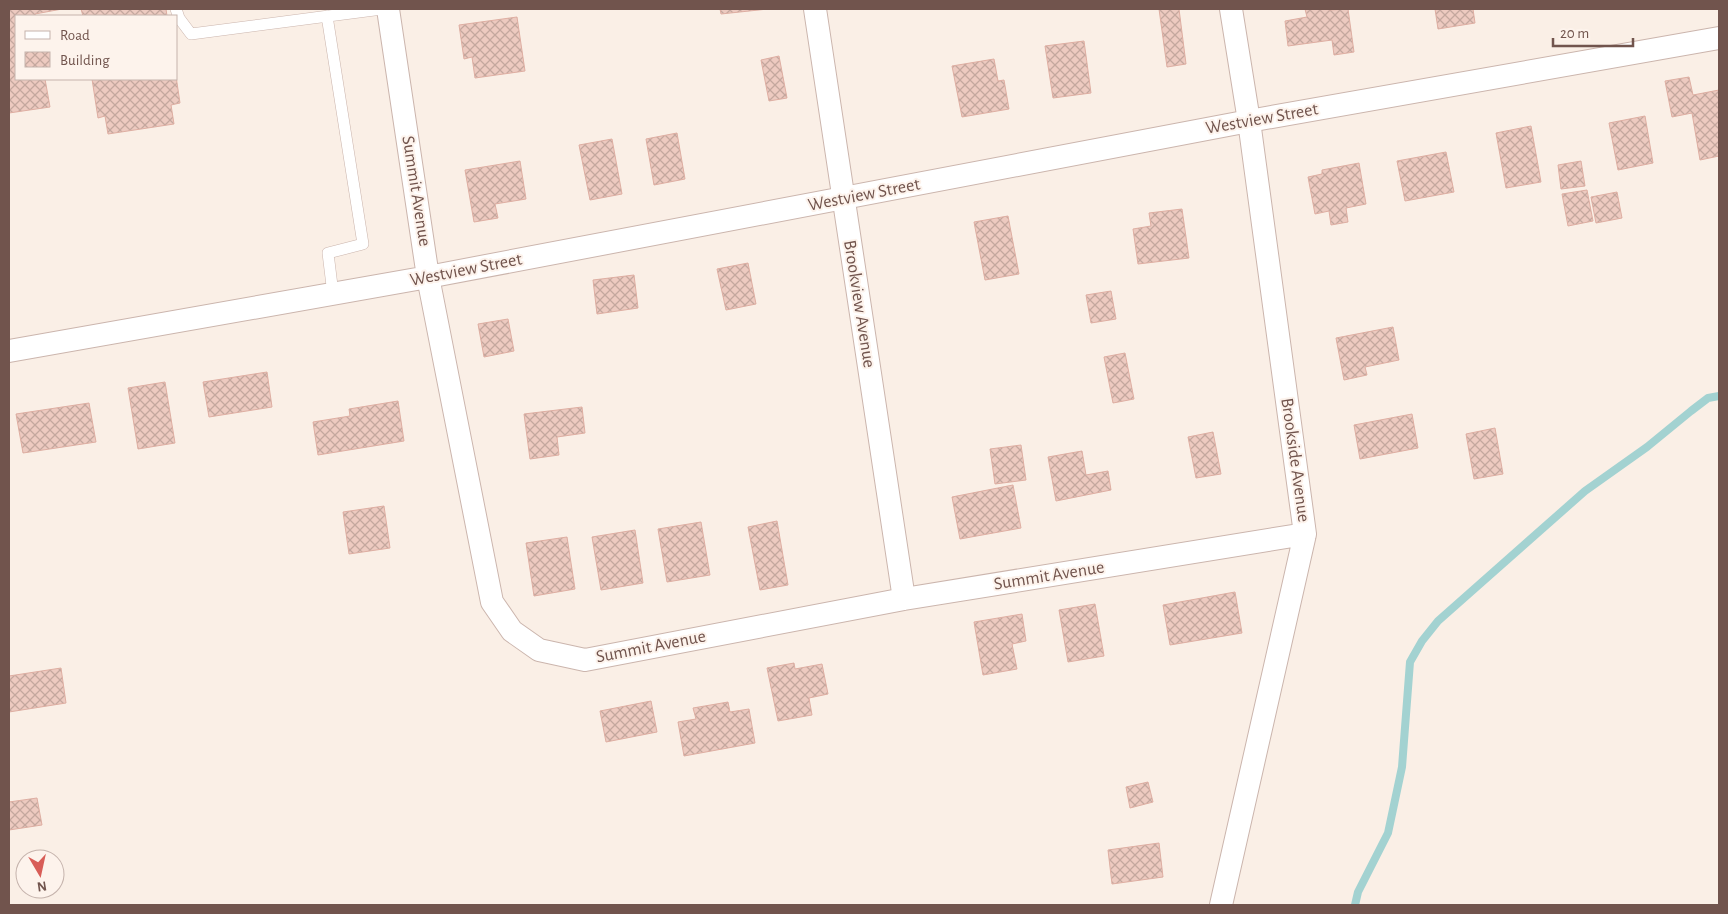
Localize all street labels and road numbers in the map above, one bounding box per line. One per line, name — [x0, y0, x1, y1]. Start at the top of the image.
street label: Westview Street — [1204, 100, 1320, 138]
street label: Summit Avenue — [398, 134, 434, 248]
street label: Westview Street — [806, 175, 922, 215]
street label: Brookview Avenue — [840, 239, 878, 369]
street label: Westview Street — [408, 250, 524, 290]
street label: Brookside Avenue — [1277, 397, 1313, 523]
street label: Summit Avenue — [992, 558, 1106, 594]
street label: Summit Avenue — [594, 628, 708, 666]

